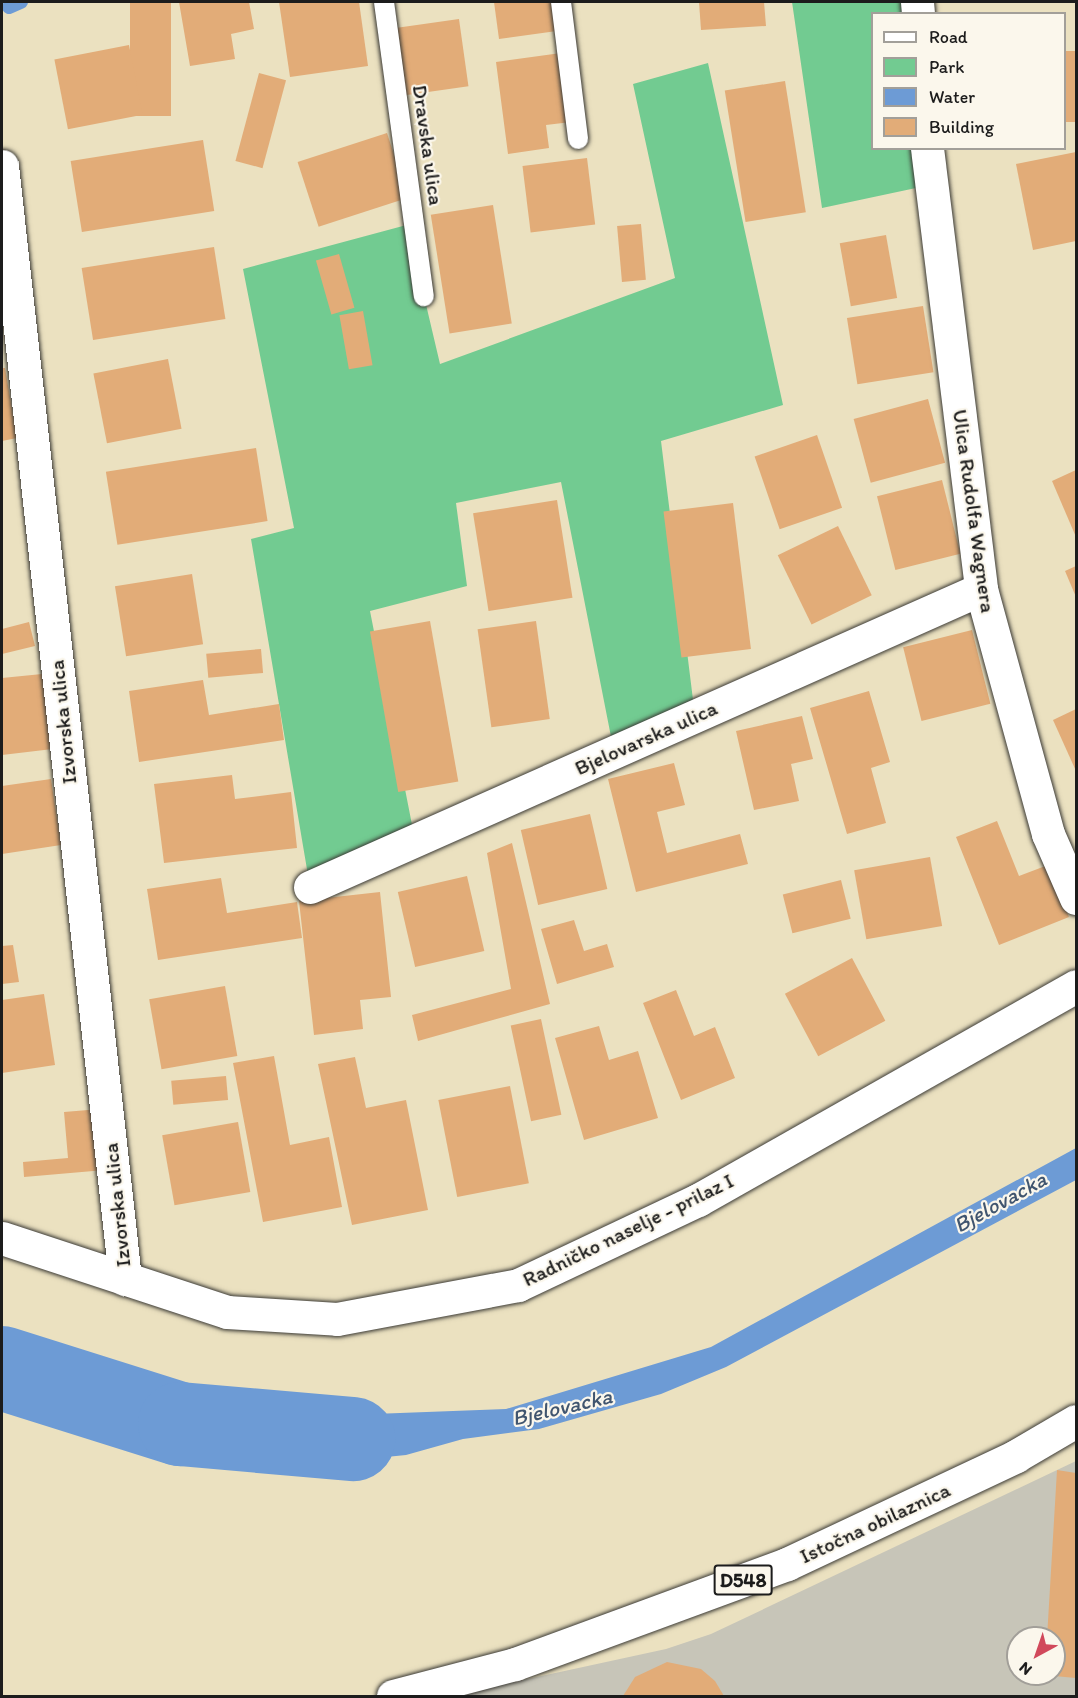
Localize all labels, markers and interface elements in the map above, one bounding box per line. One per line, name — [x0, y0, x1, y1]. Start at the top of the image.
legend — [871, 12, 1066, 150]
text: Road — [929, 26, 968, 48]
text: Park — [929, 56, 964, 78]
street label: Dravska ulica — [407, 83, 449, 207]
text: Water — [929, 86, 975, 108]
text: Building — [929, 116, 994, 138]
street label: Ulica Rudolfa Wagnera — [947, 408, 1001, 614]
street label: Izvorska ulica — [44, 659, 82, 785]
street label: Bjelovarska ulica — [571, 695, 721, 781]
street label: Izvorska ulica — [98, 1142, 136, 1268]
water label: Bjelovacka — [949, 1166, 1051, 1238]
street label: Radničko naselje - prilaz I — [518, 1168, 738, 1292]
water label: Bjelovacka — [509, 1383, 615, 1431]
street label: Istočna obilaznica — [796, 1477, 954, 1569]
road number: D548 — [713, 1563, 773, 1597]
north arrow — [1006, 1626, 1066, 1686]
text: N — [1015, 1658, 1036, 1679]

